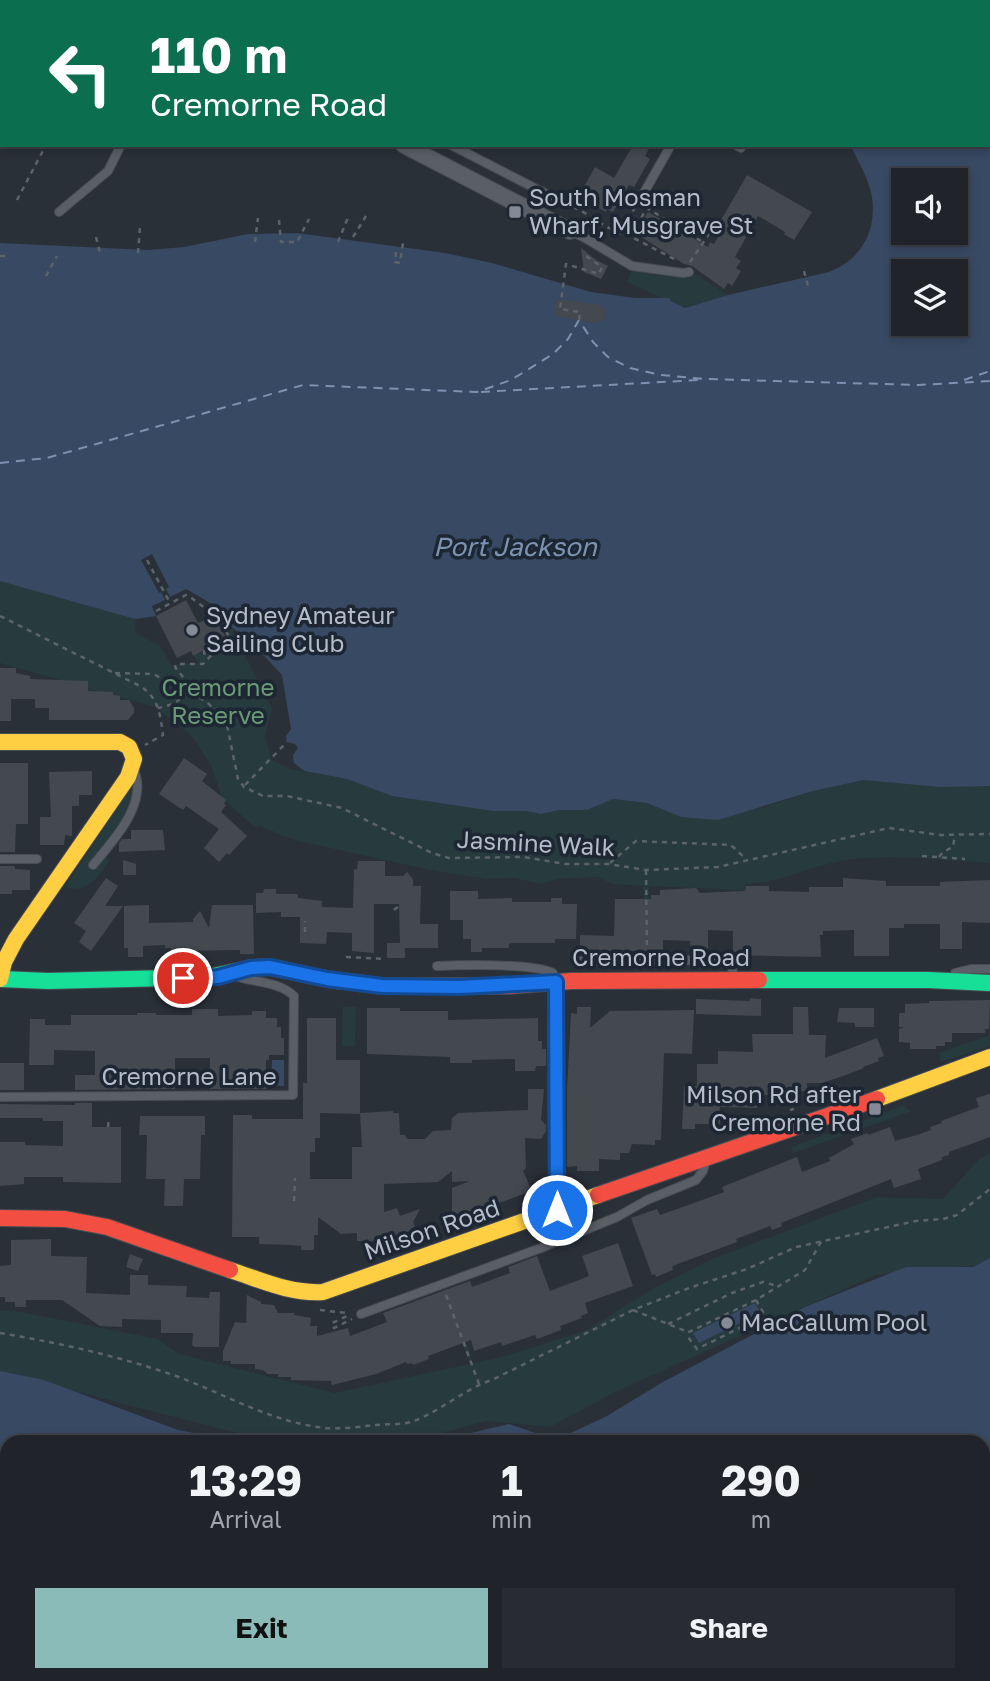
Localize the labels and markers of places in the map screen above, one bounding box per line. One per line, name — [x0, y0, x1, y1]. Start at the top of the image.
place label: South Mosman Wharf, Musgrave St — [529, 182, 753, 239]
marker: South Mosman Wharf, Musgrave St — [507, 204, 523, 220]
place label: Sydney Amateur Sailing Club — [206, 600, 395, 657]
marker: Sydney Amateur Sailing Club — [184, 622, 200, 638]
pin — [153, 948, 213, 1008]
place label: Milson Rd after Cremorne Rd — [686, 1079, 861, 1136]
marker: Milson Rd after Cremorne Rd — [867, 1101, 883, 1117]
place label: MacCallum Pool — [741, 1307, 927, 1336]
marker: MacCallum Pool — [719, 1315, 735, 1331]

